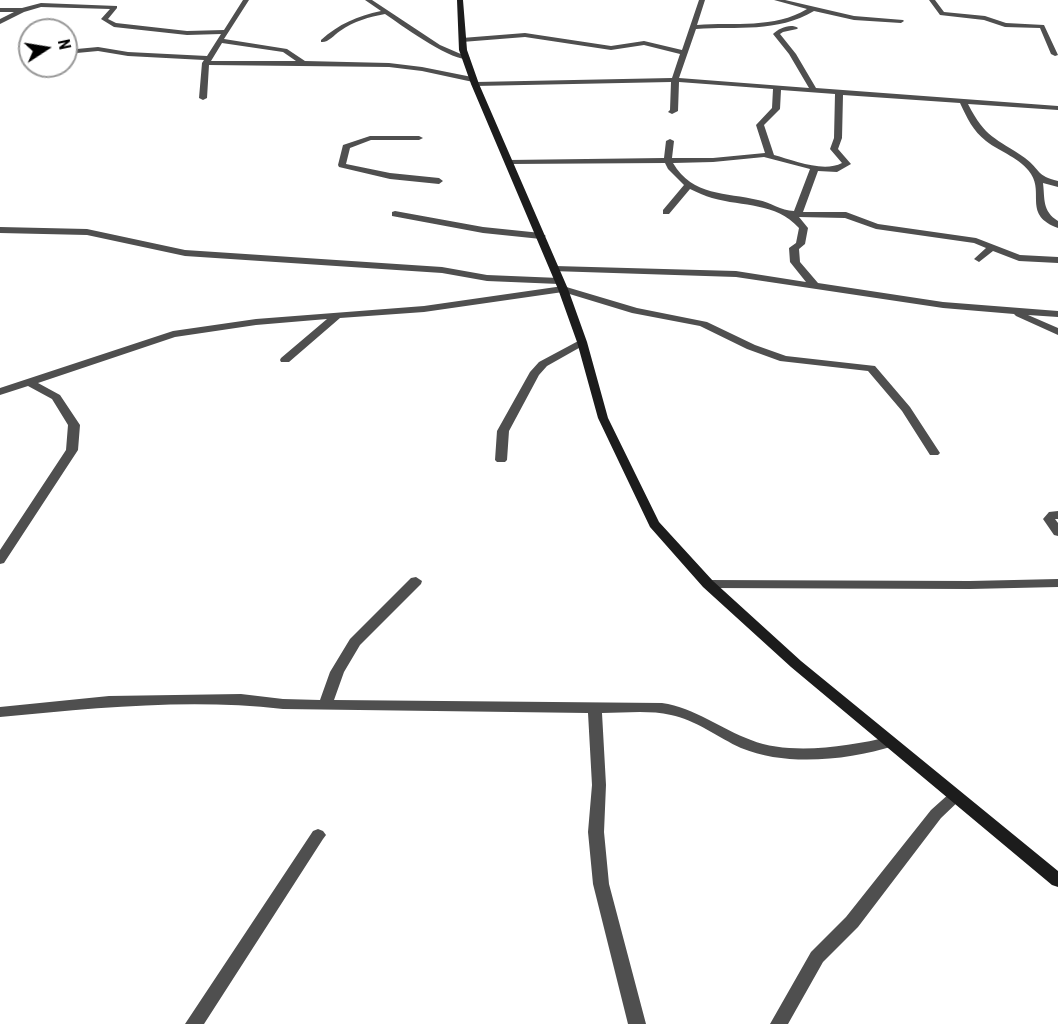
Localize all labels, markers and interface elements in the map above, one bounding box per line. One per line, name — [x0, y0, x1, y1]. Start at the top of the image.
north arrow — [18, 18, 78, 78]
text: N — [54, 38, 74, 51]

